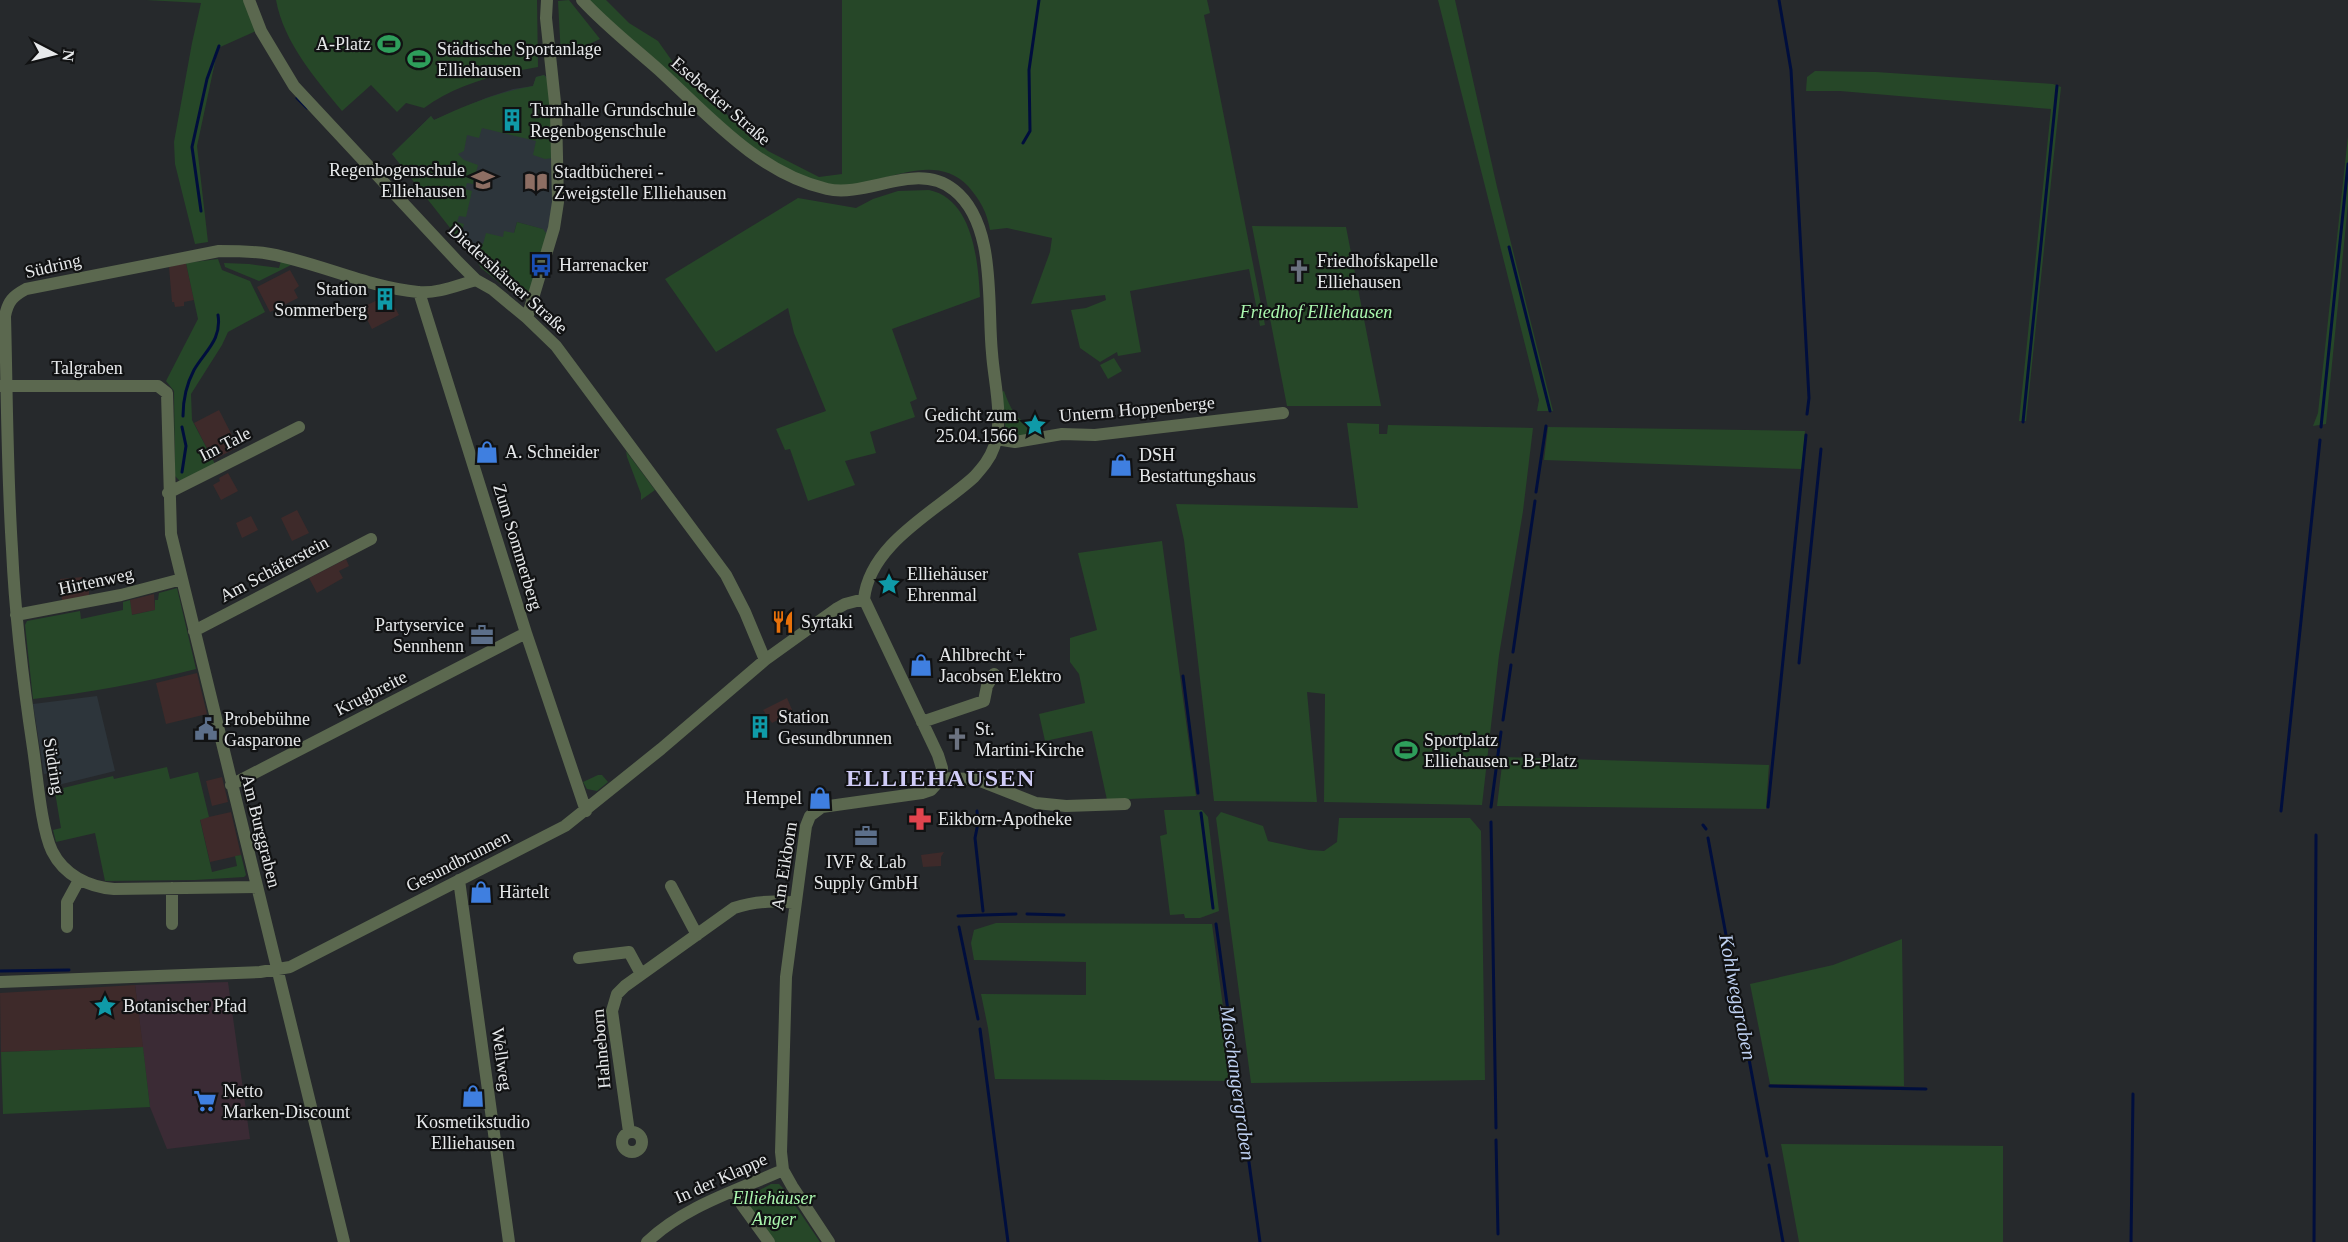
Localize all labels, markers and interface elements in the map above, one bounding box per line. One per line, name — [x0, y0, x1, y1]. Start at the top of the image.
north arrow — [24, 24, 84, 84]
sports icon: A-Platz — [376, 31, 402, 57]
place label: A-Platz — [316, 34, 371, 54]
place label: Städtische Sportanlage Elliehausen — [437, 39, 601, 80]
sports icon: Städtische Sportanlage Elliehausen — [406, 46, 432, 72]
text: N — [59, 49, 78, 63]
street label: Esebecker Straße — [667, 53, 775, 149]
place label: Turnhalle Grundschule Regenbogenschule — [530, 100, 696, 141]
building icon: Turnhalle Grundschule Regenbogenschule — [499, 107, 525, 133]
place label: Regenbogenschule Elliehausen — [329, 160, 465, 201]
place label: Stadtbücherei - Zweigstelle Elliehausen — [554, 162, 726, 203]
school or university icon: Regenbogenschule Elliehausen — [470, 167, 496, 193]
library icon: Stadtbücherei - Zweigstelle Elliehausen — [523, 169, 549, 195]
street label: Diedershäuser Straße — [444, 220, 572, 338]
street label: Südring — [23, 250, 83, 282]
place label: Friedhofskapelle Elliehausen — [1317, 251, 1438, 292]
bus stop icon: Harrenacker — [528, 252, 554, 278]
place label: Harrenacker — [559, 255, 648, 275]
church icon: Friedhofskapelle Elliehausen — [1286, 258, 1312, 284]
place label: Station Sommerberg — [274, 279, 367, 320]
building icon: Station Sommerberg — [372, 286, 398, 312]
park label: Friedhof Elliehausen — [1239, 302, 1392, 322]
street label: Talgraben — [51, 358, 123, 378]
street label: Unterm Hoppenberge — [1058, 392, 1216, 426]
place label: Gedicht zum 25.04.1566 — [925, 405, 1017, 446]
place icon: Gedicht zum 25.04.1566 — [1022, 412, 1048, 438]
street label: Im Tale — [196, 423, 254, 465]
shop icon: A. Schneider — [474, 439, 500, 465]
place label: A. Schneider — [505, 442, 599, 462]
place label: DSH Bestattungshaus — [1139, 445, 1256, 486]
shop icon: DSH Bestattungshaus — [1108, 452, 1134, 478]
street label: Zum Sommerberg — [489, 481, 547, 613]
street label: Am Schäferstein — [216, 532, 332, 606]
street label: Hirtenweg — [57, 563, 135, 599]
place label: Elliehäuser Ehrenmal — [907, 564, 988, 605]
place icon: Elliehäuser Ehrenmal — [876, 571, 902, 597]
restaurant icon: Syrtaki — [770, 609, 796, 635]
place label: Syrtaki — [801, 612, 853, 632]
place label: Partyservice Sennhenn — [375, 615, 464, 656]
office icon: Partyservice Sennhenn — [469, 622, 495, 648]
place label: Ahlbrecht + Jacobsen Elektro — [939, 645, 1061, 686]
shop icon: Ahlbrecht + Jacobsen Elektro — [908, 652, 934, 678]
street label: Krugbreite — [332, 666, 410, 720]
place label: Station Gesundbrunnen — [778, 707, 892, 748]
place label: Probebühne Gasparone — [224, 709, 310, 750]
building icon: Station Gesundbrunnen — [747, 714, 773, 740]
public building icon: Probebühne Gasparone — [193, 716, 219, 742]
place label: St. Martini-Kirche — [975, 719, 1084, 760]
church icon: St. Martini-Kirche — [944, 726, 970, 752]
place label: Sportplatz Elliehausen - B-Platz — [1424, 730, 1577, 771]
street label: Südring — [40, 736, 68, 796]
sports icon: Sportplatz Elliehausen - B-Platz — [1393, 737, 1419, 763]
district label: ELLIEHAUSEN — [846, 765, 1036, 791]
street label: Am Burggraben — [237, 772, 285, 890]
shop icon: Hempel — [807, 785, 833, 811]
place label: Hempel — [745, 788, 802, 808]
pharmacy icon: Eikborn-Apotheke — [907, 806, 933, 832]
place label: Eikborn-Apotheke — [938, 809, 1072, 829]
street label: Am Eikborn — [767, 820, 801, 912]
office icon: IVF & Lab Supply GmbH — [853, 823, 879, 849]
street label: Gesundbrunnen — [403, 826, 513, 896]
place label: IVF & Lab Supply GmbH — [814, 852, 918, 893]
shop icon: Härtelt — [468, 879, 494, 905]
place label: Härtelt — [499, 882, 549, 902]
water label: Kohlweggraben — [1714, 931, 1761, 1062]
place icon: Botanischer Pfad — [92, 993, 118, 1019]
place label: Botanischer Pfad — [123, 996, 246, 1016]
water label: Maschangergraben — [1215, 1003, 1260, 1162]
street label: Hahneborn — [588, 1008, 614, 1090]
street label: Wellweg — [488, 1026, 516, 1092]
place label: Netto Marken-Discount — [223, 1081, 350, 1122]
shop icon: Kosmetikstudio Elliehausen — [460, 1083, 486, 1109]
supermarket icon: Netto Marken-Discount — [192, 1088, 218, 1114]
place label: Kosmetikstudio Elliehausen — [416, 1112, 530, 1153]
street label: In der Klappe — [672, 1149, 770, 1207]
park label: Elliehäuser Anger — [732, 1188, 816, 1229]

